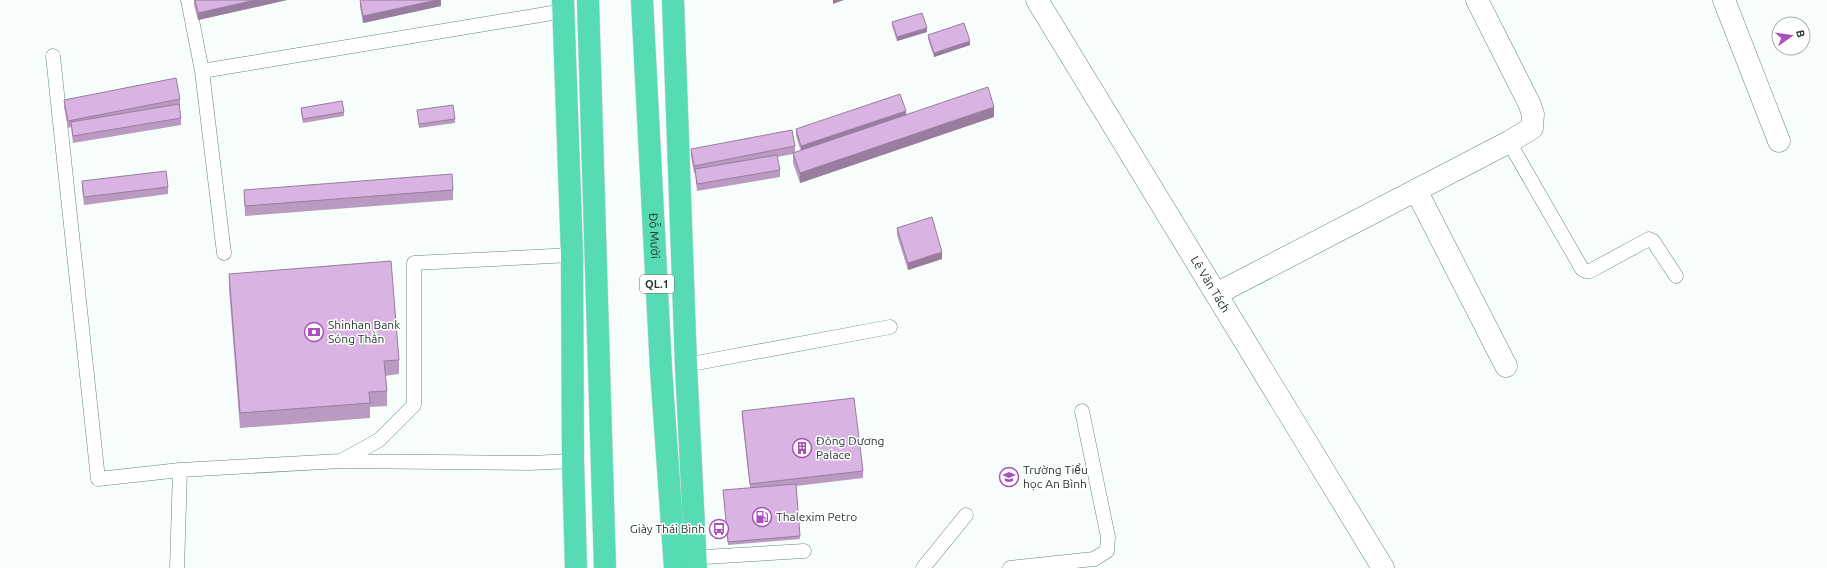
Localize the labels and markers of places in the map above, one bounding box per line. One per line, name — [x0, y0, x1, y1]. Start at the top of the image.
place label: Shinhan Bank Sóng Thần — [328, 318, 400, 345]
bank icon: Shinhan Bank Sóng Thần — [303, 321, 325, 343]
place label: Đông Dương Palace — [816, 434, 885, 461]
building icon: Đông Dương Palace — [791, 437, 813, 459]
place label: Trường Tiểu học An Bình — [1023, 463, 1088, 491]
school or university icon: Trường Tiểu học An Bình — [998, 466, 1020, 488]
fuel station icon: Thalexim Petro — [751, 506, 773, 528]
place label: Thalexim Petro — [776, 510, 857, 523]
bus stop icon: Giày Thái Bình — [708, 518, 730, 540]
place label: Giày Thái Bình — [630, 522, 705, 535]

